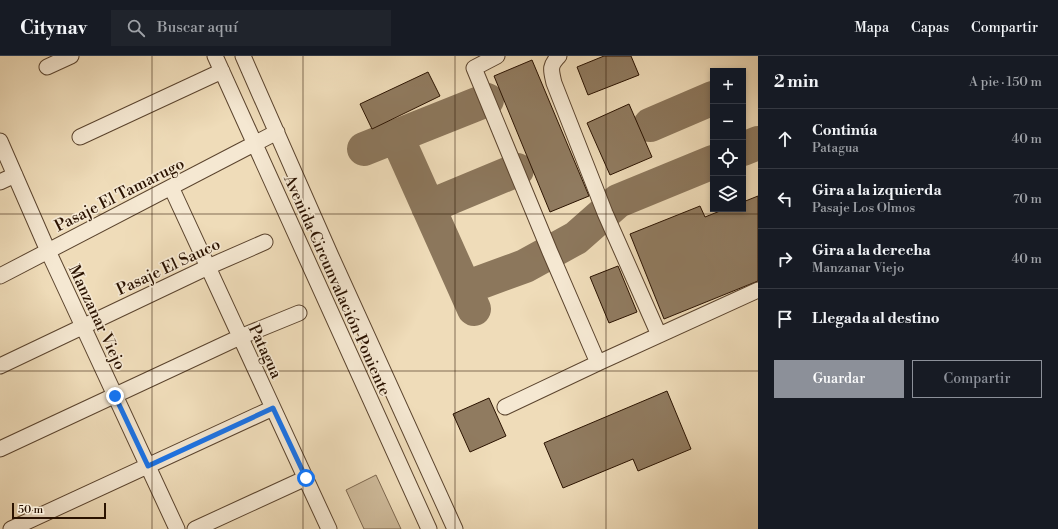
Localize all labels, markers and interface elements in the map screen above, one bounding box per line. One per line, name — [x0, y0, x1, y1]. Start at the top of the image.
search box — [111, 10, 391, 46]
text: Citynav — [20, 16, 87, 40]
icon: search — [125, 17, 147, 39]
text: Buscar aquí — [157, 18, 238, 37]
text: Mapa — [854, 19, 889, 37]
text: Capas — [911, 19, 949, 37]
text: Compartir — [971, 19, 1038, 37]
map controls — [710, 68, 746, 212]
button: + — [710, 68, 746, 104]
text: 2 min — [774, 71, 819, 93]
text: A pie · 150 m — [969, 74, 1042, 90]
button: − — [710, 104, 746, 140]
text: Continúa — [812, 121, 877, 140]
icon: ahead — [774, 128, 796, 150]
text: 40 m — [1012, 131, 1042, 147]
button: locate — [710, 140, 746, 176]
text: Patagua — [812, 140, 859, 156]
street label: Pasaje El Tamarugo — [51, 153, 188, 236]
street label: Avenida Circunvalación Poniente — [279, 171, 395, 399]
button: layers — [710, 176, 746, 212]
text: Gira a la izquierda — [812, 181, 942, 200]
icon: left — [774, 188, 796, 210]
text: 70 m — [1013, 191, 1042, 207]
text: Pasaje Los Olmos — [812, 200, 915, 216]
street label: Pasaje El Sauco — [113, 234, 224, 300]
text: Gira a la derecha — [812, 241, 931, 260]
icon: right — [774, 248, 796, 270]
text: 40 m — [1012, 251, 1042, 267]
text: Manzanar Viejo — [812, 260, 904, 276]
street label: Manzanar Viejo — [64, 262, 130, 373]
icon: arrive — [774, 308, 796, 330]
text: Llegada al destino — [812, 309, 940, 328]
street label: Patagua — [244, 321, 287, 383]
button: Guardar — [774, 360, 904, 398]
button: Compartir — [912, 360, 1042, 398]
route end — [106, 387, 124, 405]
route start — [297, 469, 315, 487]
scale bar — [12, 501, 106, 520]
text: 50 m — [18, 503, 43, 517]

